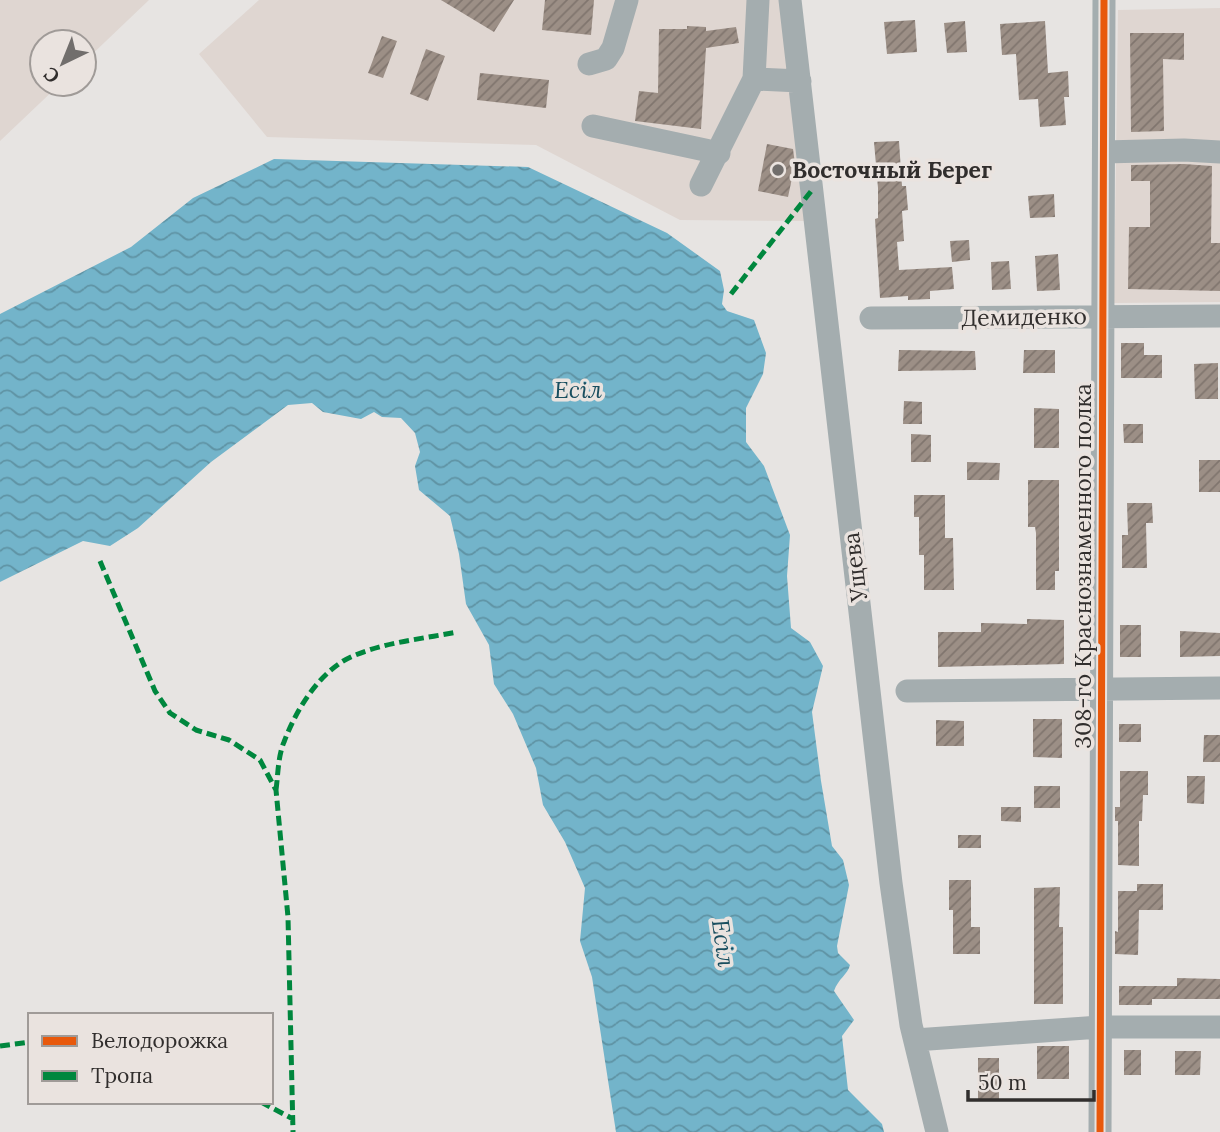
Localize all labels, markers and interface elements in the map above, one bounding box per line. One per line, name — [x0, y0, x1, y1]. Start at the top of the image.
north arrow — [28, 28, 98, 98]
text: С — [38, 62, 64, 89]
place label: Восточный Берег — [792, 155, 992, 184]
marker: Восточный Берег — [770, 162, 786, 178]
street label: Демиденко — [961, 301, 1087, 332]
water label: Есіл — [554, 374, 602, 405]
street label: 308-го Краснознаменного полка — [1068, 383, 1097, 749]
street label: Ущева — [836, 531, 873, 604]
water label: Есіл — [705, 917, 742, 969]
legend — [28, 1013, 273, 1104]
text: Велодорожка — [91, 1027, 228, 1054]
scale bar — [968, 1058, 1094, 1102]
text: Тропа — [91, 1062, 153, 1089]
text: 50 m — [978, 1069, 1027, 1096]

